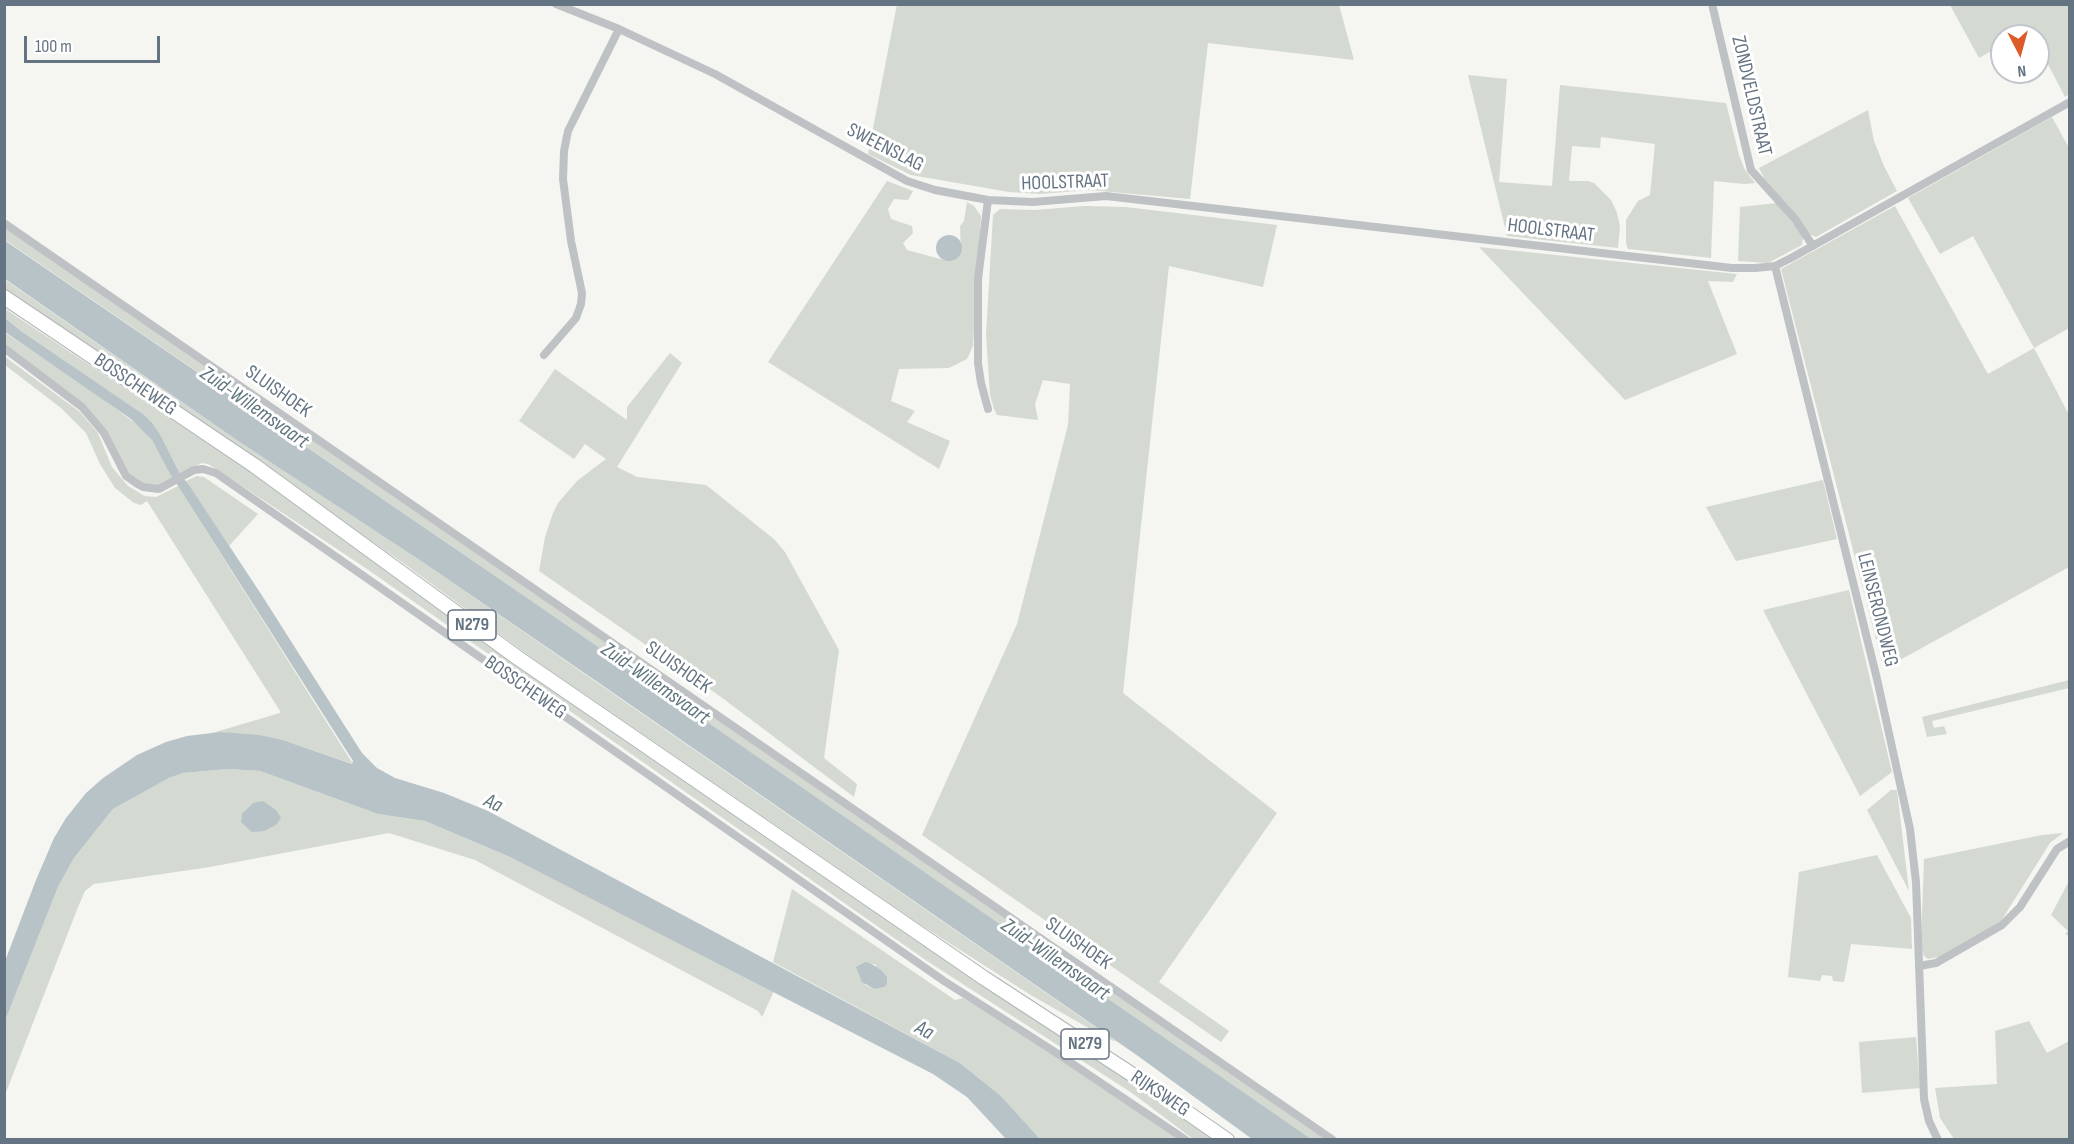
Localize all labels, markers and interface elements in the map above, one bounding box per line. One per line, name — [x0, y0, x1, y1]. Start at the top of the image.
scale bar — [27, 24, 164, 62]
north arrow — [1990, 24, 2050, 84]
street label: ZONDVELDSTRAAT — [1726, 34, 1776, 158]
text: 100 m — [35, 36, 72, 57]
text: N — [2016, 61, 2027, 80]
street label: SWEENSLAG — [843, 119, 927, 177]
street label: HOOLSTRAAT — [1021, 169, 1109, 197]
street label: HOOLSTRAAT — [1506, 214, 1596, 248]
street label: BOSSCHEWEG — [89, 349, 181, 421]
water label: Zuid-Willemsvaart — [195, 361, 313, 455]
street label: SLUISHOEK — [240, 361, 316, 423]
street label: LEINSERONDWEG — [1851, 551, 1903, 669]
road number: N279 — [448, 610, 496, 640]
water label: Zuid-Willemsvaart — [596, 637, 714, 731]
street label: SLUISHOEK — [640, 637, 716, 699]
street label: BOSSCHEWEG — [479, 651, 571, 725]
water label: Aa — [480, 789, 506, 819]
water label: Zuid-Willemsvaart — [996, 913, 1114, 1007]
street label: SLUISHOEK — [1040, 913, 1116, 975]
water label: Aa — [910, 1016, 938, 1046]
road number: N279 — [1061, 1029, 1109, 1059]
street label: RIJKSWEG — [1126, 1066, 1194, 1122]

